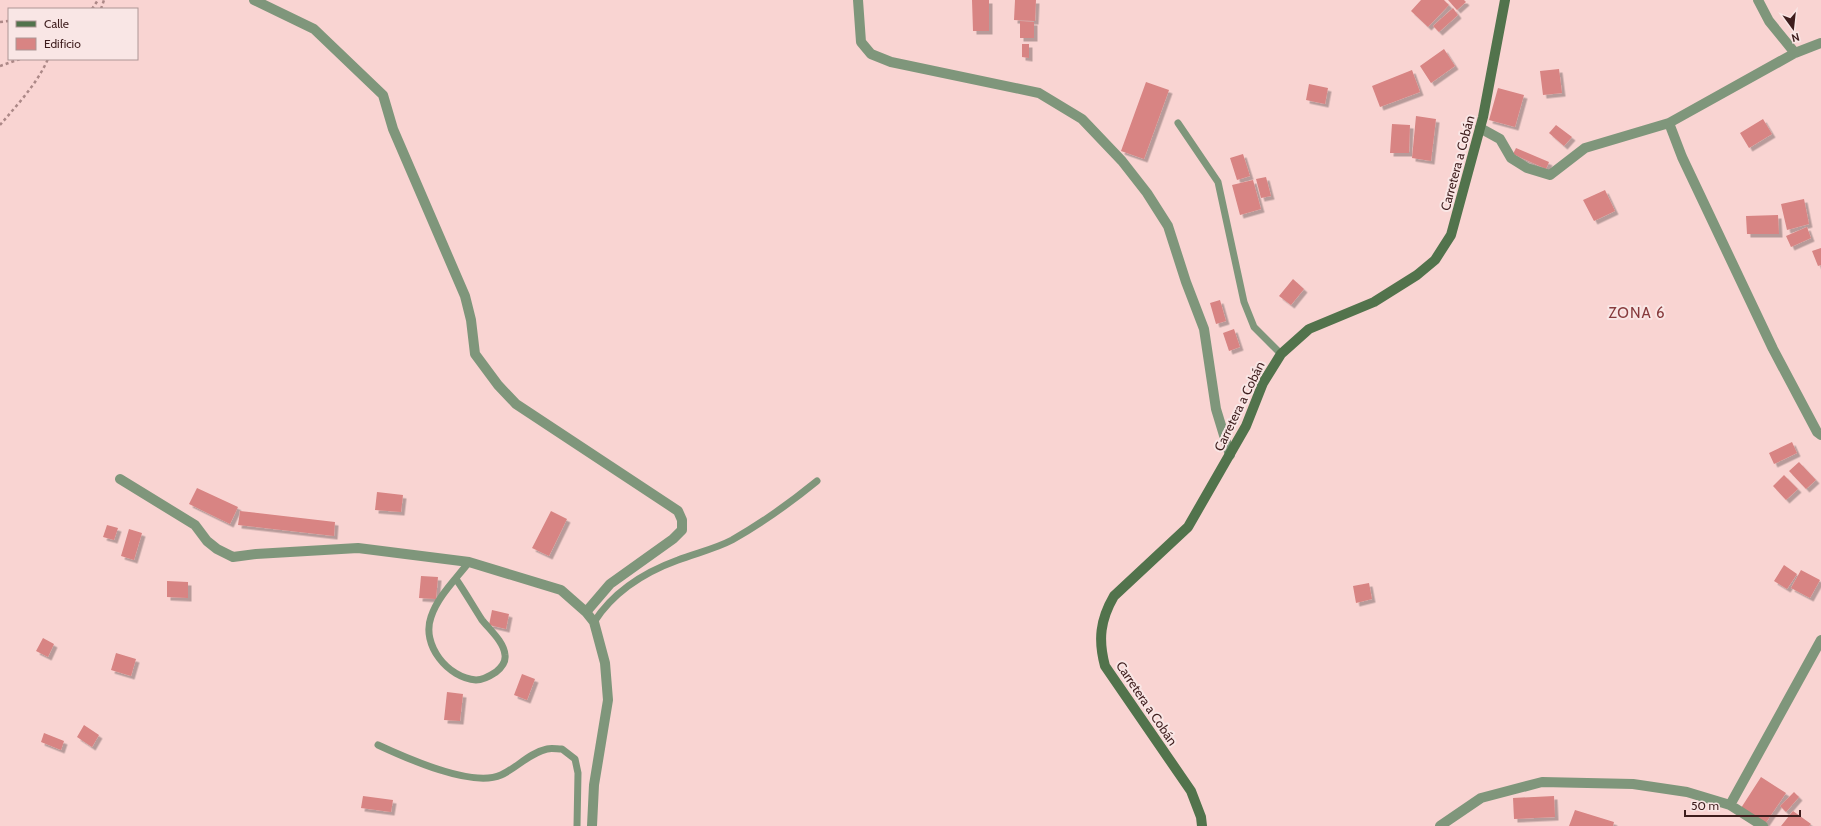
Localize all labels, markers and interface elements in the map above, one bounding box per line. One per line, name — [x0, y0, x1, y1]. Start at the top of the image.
legend — [8, 8, 138, 60]
north arrow — [1773, 8, 1813, 48]
text: Calle — [44, 16, 69, 31]
text: N — [1790, 30, 1801, 45]
text: Edificio — [44, 36, 81, 51]
street label: Carretera a Cobán — [1437, 114, 1477, 212]
district label: ZONA 6 — [1608, 304, 1666, 322]
street label: Carretera a Cobán — [1210, 358, 1268, 454]
street label: Carretera a Cobán — [1113, 658, 1181, 748]
scale bar — [1685, 792, 1800, 818]
text: 50 m — [1691, 798, 1719, 813]

